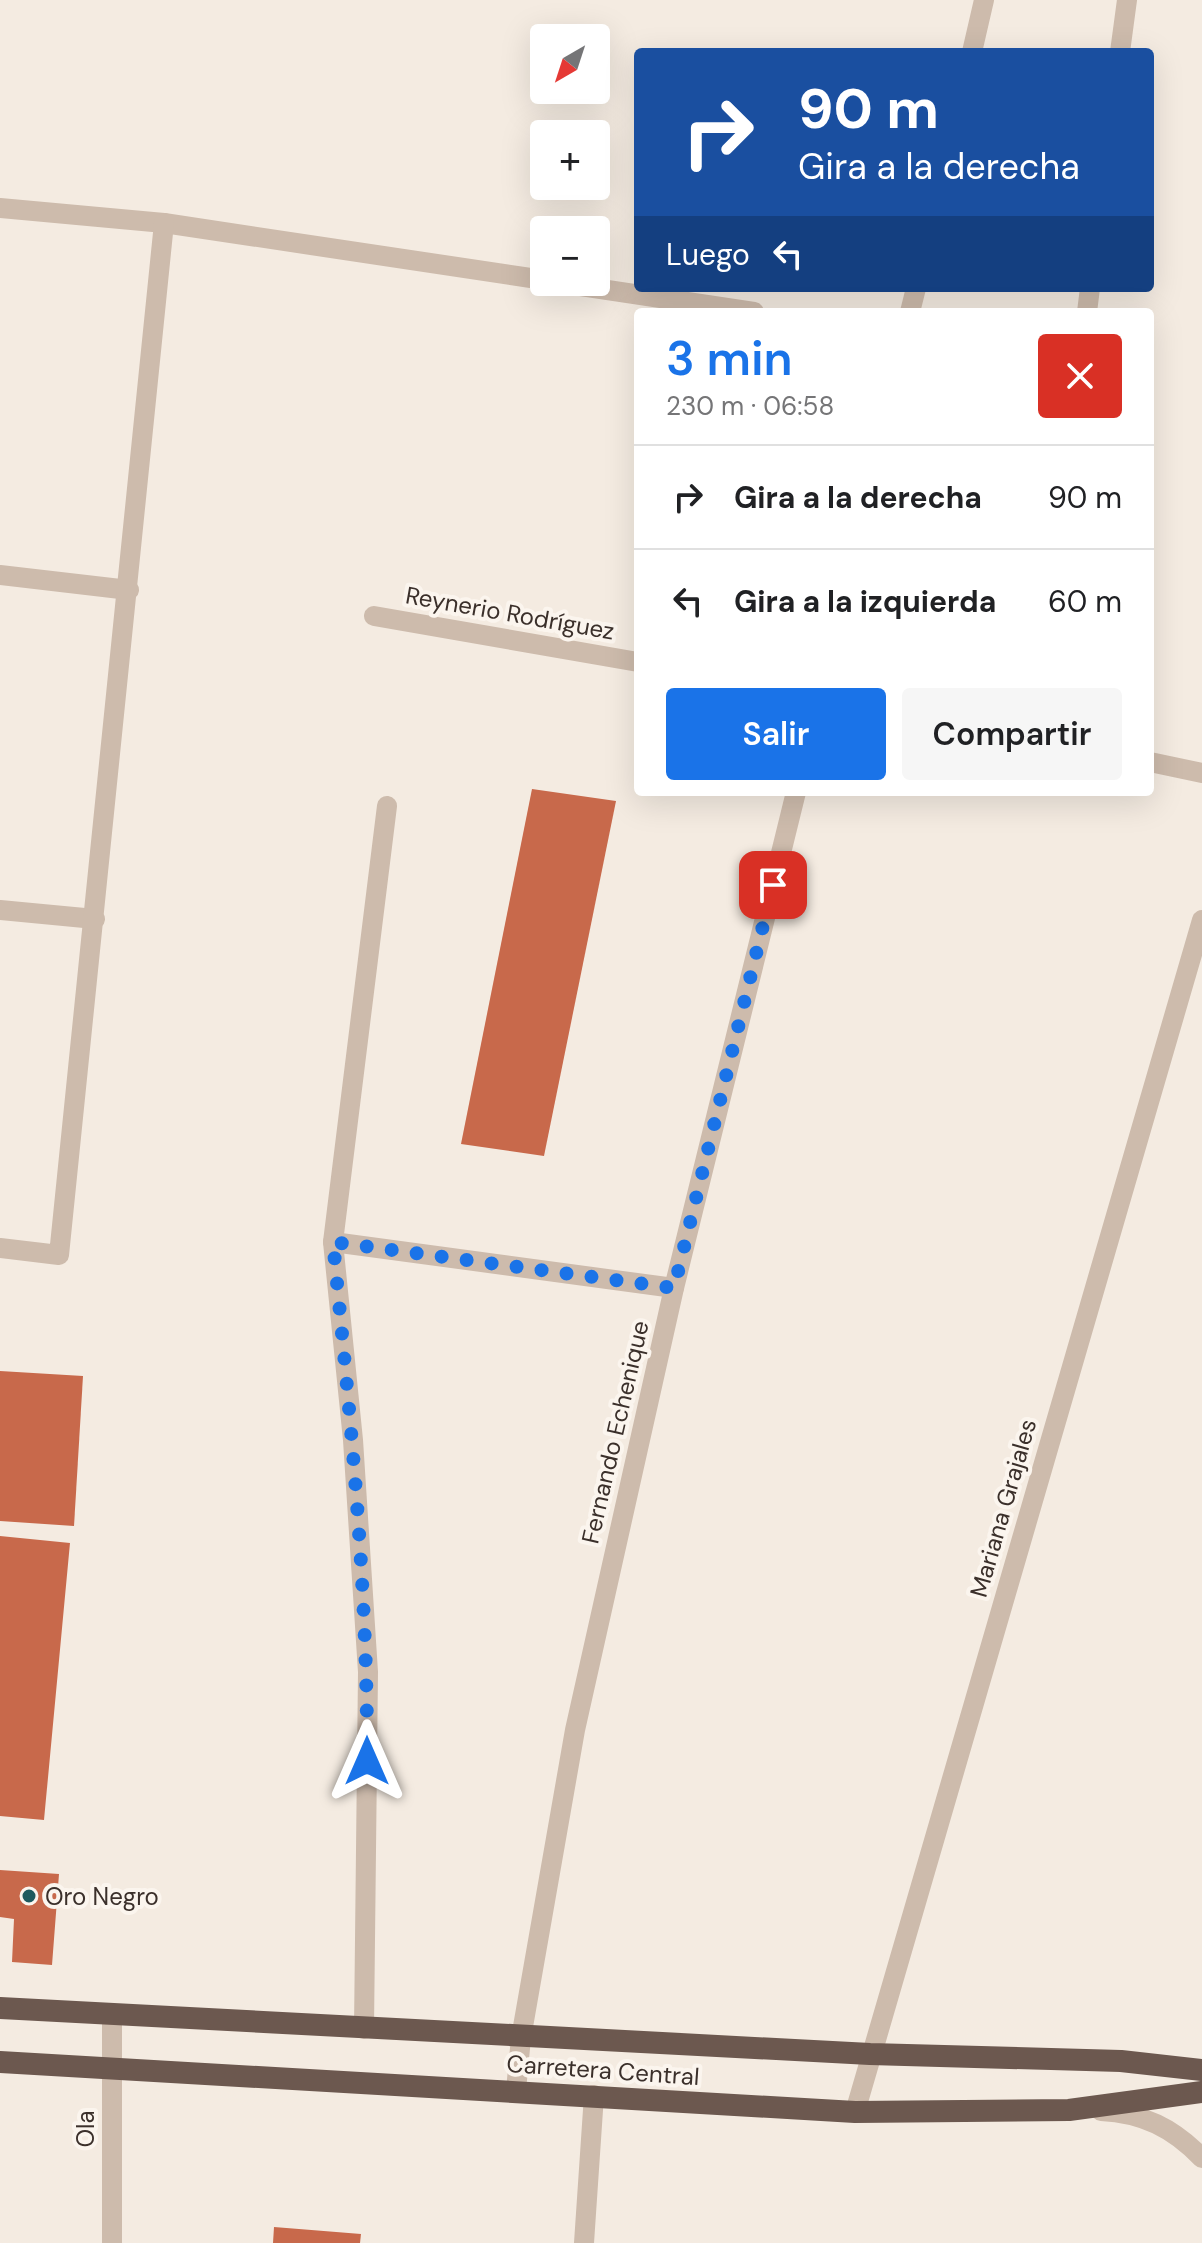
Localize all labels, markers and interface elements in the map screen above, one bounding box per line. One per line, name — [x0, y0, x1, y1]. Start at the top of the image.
north arrow — [530, 24, 610, 104]
map controls — [530, 24, 610, 296]
text: 90 m — [798, 72, 939, 145]
icon: right — [666, 80, 770, 184]
button: + — [530, 120, 610, 200]
text: Gira a la derecha — [798, 143, 1080, 190]
button: − — [530, 216, 610, 296]
icon: left — [766, 232, 810, 276]
text: Luego — [666, 235, 750, 274]
text: 3 min — [666, 327, 793, 390]
button: close — [1038, 334, 1122, 418]
text: 230 m · 06:58 — [666, 389, 834, 423]
icon: right — [666, 475, 710, 519]
text: Gira a la derecha — [734, 478, 982, 517]
text: 90 m — [1048, 478, 1122, 517]
street label: Reynerio Rodríguez — [403, 579, 617, 647]
icon: left — [666, 579, 710, 623]
text: Gira a la izquierda — [734, 582, 996, 621]
text: 60 m — [1048, 582, 1122, 621]
button: Salir — [666, 688, 886, 780]
button: Compartir — [902, 688, 1122, 780]
pin — [739, 851, 807, 919]
icon: arrive — [751, 863, 795, 907]
street label: Fernando Echenique — [574, 1318, 656, 1546]
street label: Mariana Grajales — [963, 1415, 1043, 1601]
position arrow — [325, 1719, 409, 1803]
place label: Oro Negro — [45, 1881, 159, 1912]
marker: Oro Negro — [20, 1887, 38, 1905]
street label: Carretera Central — [506, 2048, 700, 2092]
street label: Ola — [70, 2111, 101, 2147]

